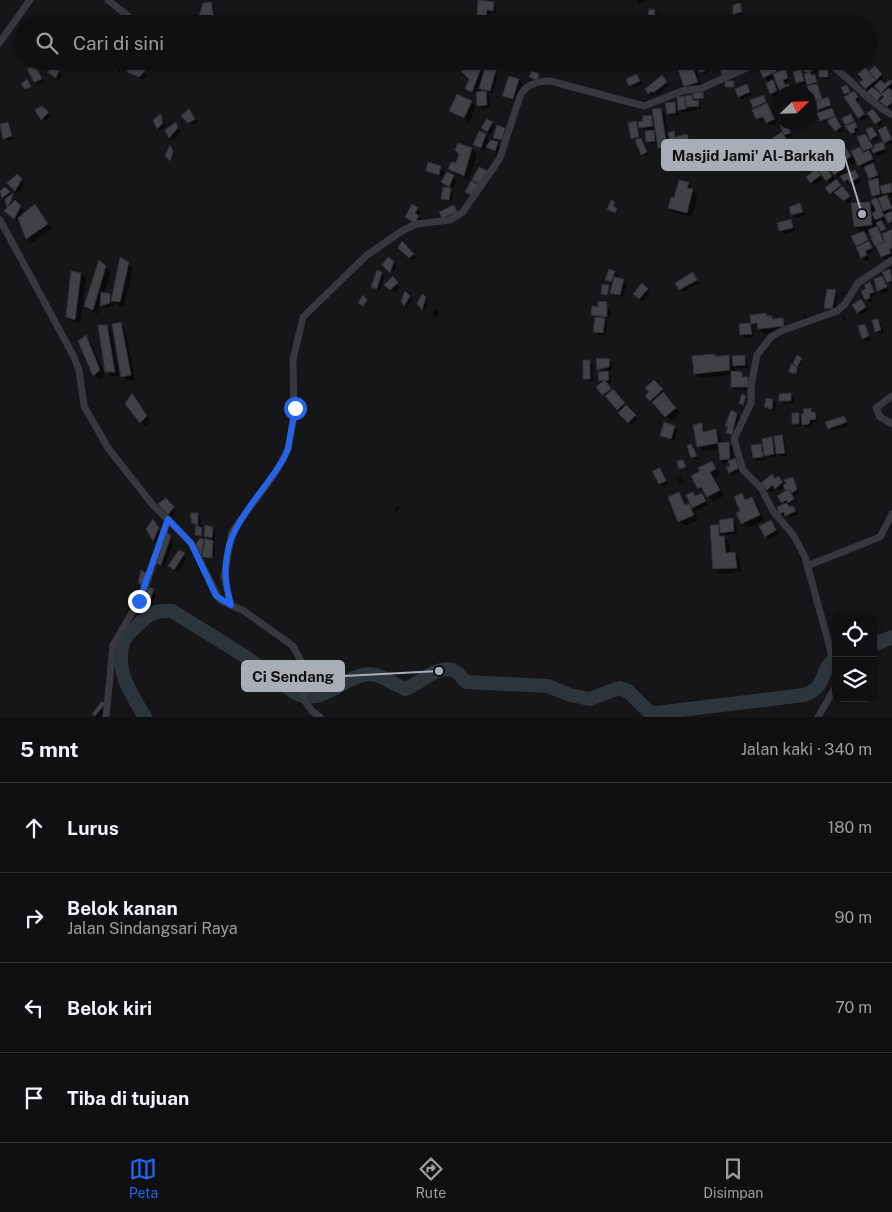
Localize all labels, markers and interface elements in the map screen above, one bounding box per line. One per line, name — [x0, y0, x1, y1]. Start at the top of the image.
search box — [15, 15, 877, 70]
icon: search — [33, 29, 61, 57]
text: Cari di sini — [73, 32, 164, 54]
north arrow — [772, 85, 817, 130]
callout: Masjid Jami' Al-Barkah — [662, 140, 844, 170]
text: Masjid Jami' Al-Barkah — [672, 147, 834, 164]
route start — [284, 397, 307, 420]
route end — [128, 590, 151, 613]
map controls — [832, 612, 877, 702]
button: locate — [832, 612, 877, 657]
button: layers — [832, 657, 877, 702]
callout: Ci Sendang — [242, 661, 344, 691]
text: Ci Sendang — [252, 668, 335, 685]
text: 5 mnt — [20, 737, 79, 762]
text: Jalan kaki · 340 m — [741, 740, 872, 759]
icon: ahead — [20, 814, 48, 842]
text: Lurus — [67, 817, 119, 839]
text: 180 m — [828, 818, 872, 837]
text: Belok kanan — [67, 897, 178, 919]
icon: right — [20, 904, 48, 932]
text: 90 m — [835, 908, 872, 927]
text: Jalan Sindangsari Raya — [67, 919, 238, 938]
icon: left — [20, 994, 48, 1022]
text: Belok kiri — [67, 997, 152, 1019]
text: 70 m — [835, 998, 872, 1017]
icon: arrive — [20, 1084, 48, 1112]
text: Tiba di tujuan — [67, 1087, 189, 1109]
tab: Peta — [129, 1155, 158, 1201]
tab: Rute — [415, 1155, 446, 1201]
tab: Disimpan — [703, 1155, 763, 1201]

